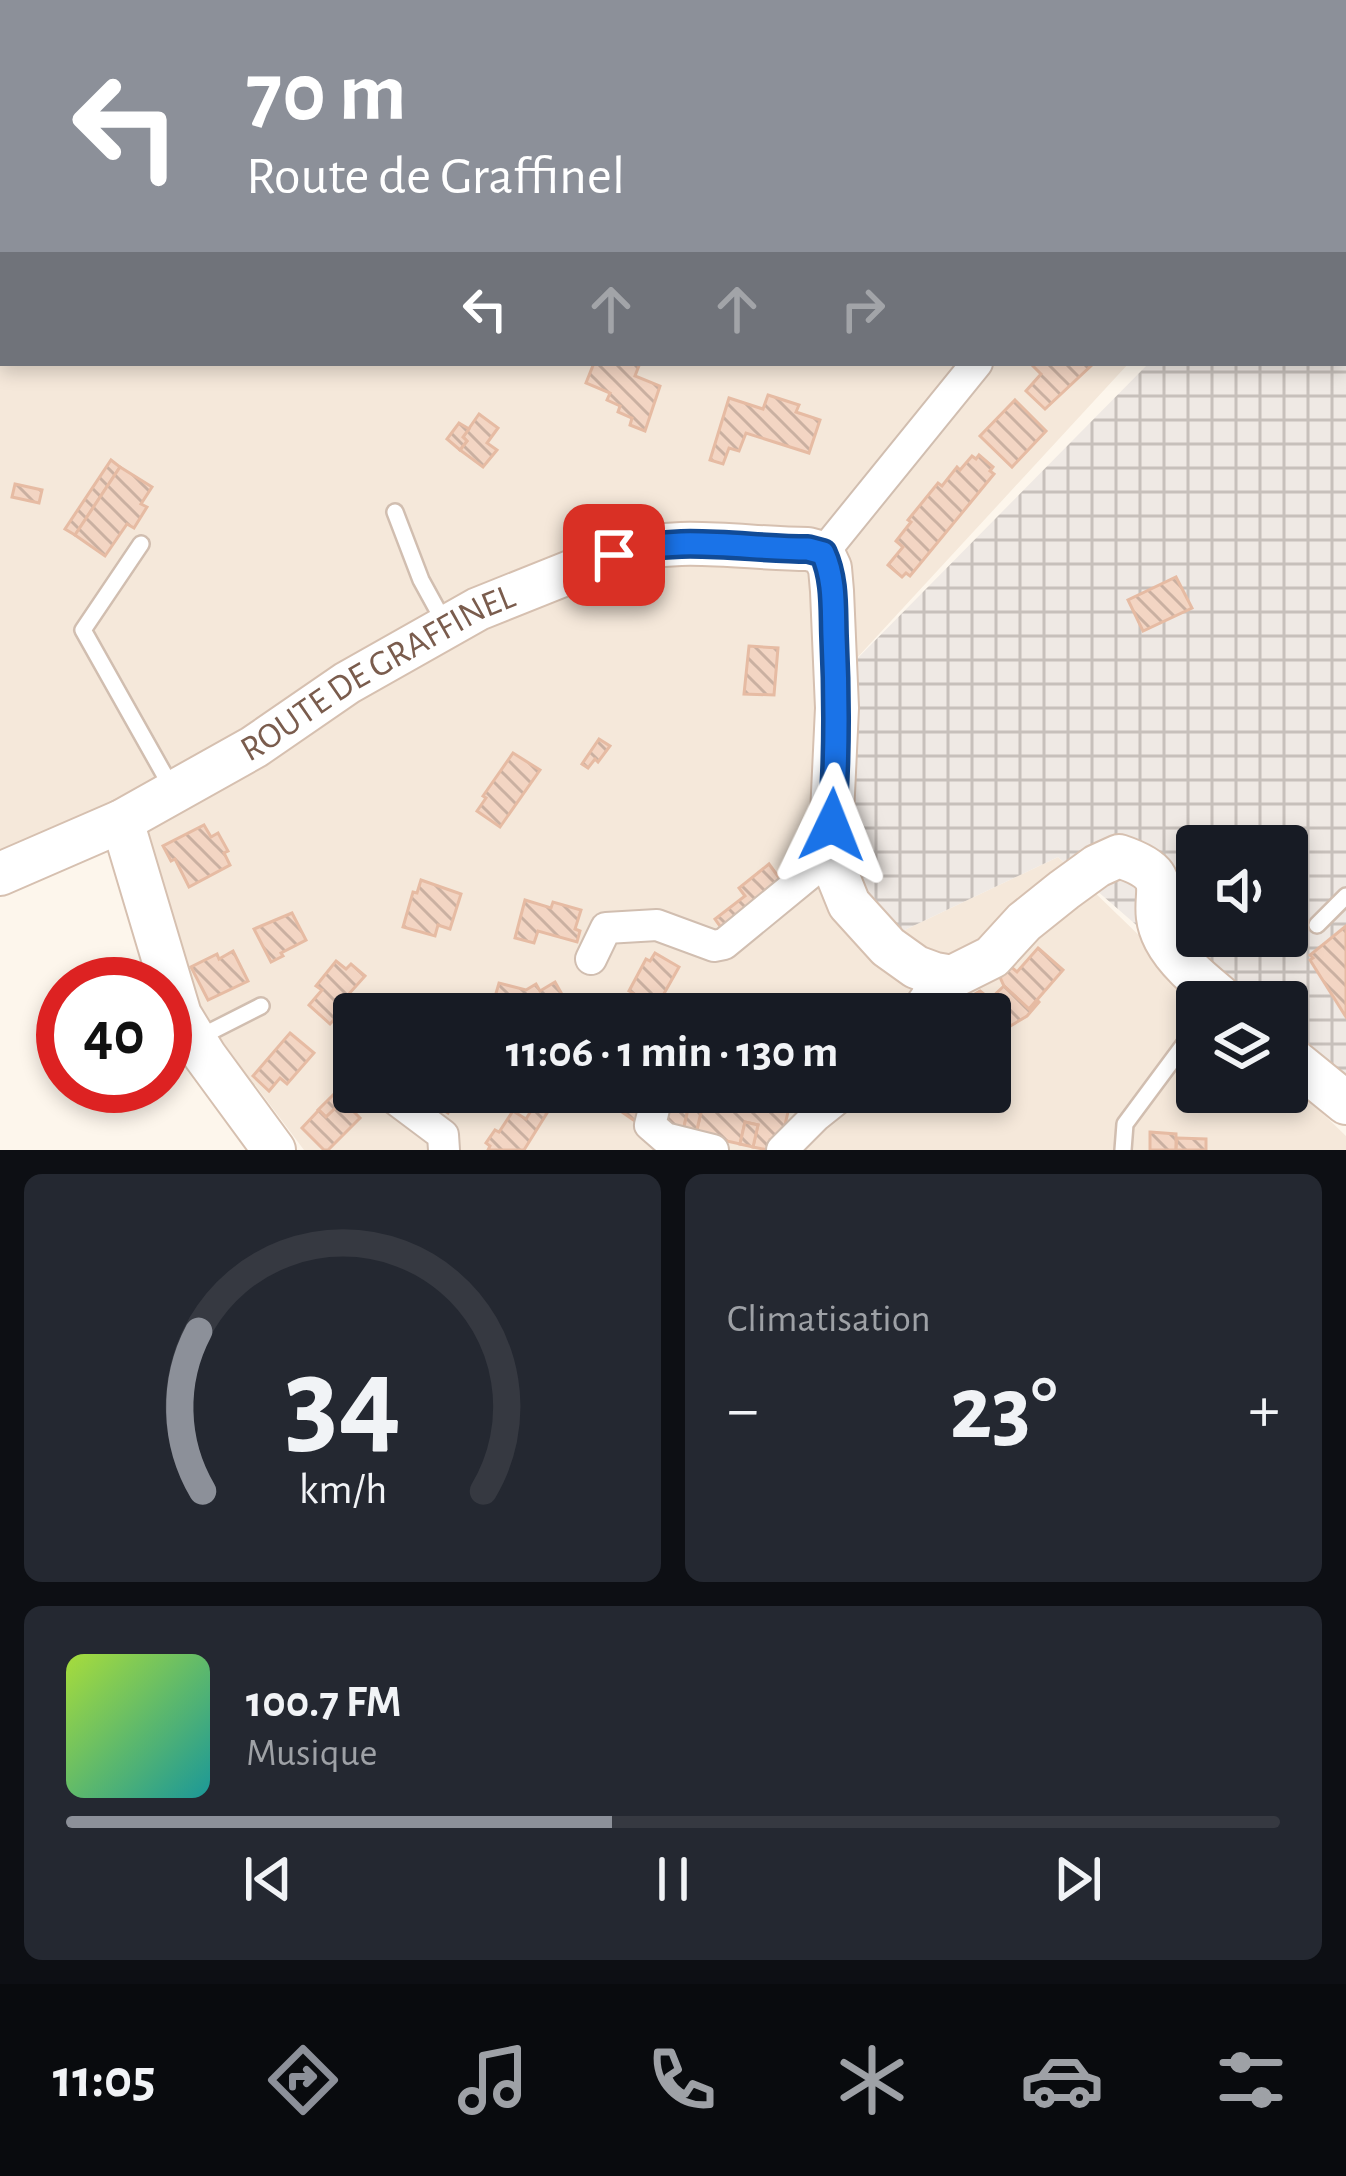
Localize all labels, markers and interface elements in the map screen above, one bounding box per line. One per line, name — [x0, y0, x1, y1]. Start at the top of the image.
icon: left — [48, 48, 204, 204]
text: 70 m — [246, 52, 407, 136]
text: Route de Graffinel — [246, 150, 625, 204]
icon: left — [452, 276, 518, 342]
icon: ahead — [578, 276, 644, 342]
icon: ahead — [704, 276, 770, 342]
icon: right — [830, 276, 896, 342]
pin — [563, 504, 665, 606]
icon: arrive — [581, 522, 647, 588]
street label: ROUTE DE GRAFFINEL — [235, 578, 520, 768]
position arrow — [769, 762, 895, 888]
map controls — [1176, 825, 1308, 1113]
button: sound — [1176, 825, 1308, 957]
speed limit sign: 40 — [36, 957, 192, 1113]
button: layers — [1176, 981, 1308, 1113]
text: 11:06 · 1 min · 130 m — [506, 1030, 838, 1075]
text: Climatisation — [727, 1300, 931, 1339]
text: 34 — [284, 1340, 401, 1465]
text: 23° — [950, 1365, 1057, 1455]
text: − — [727, 1377, 759, 1443]
text: + — [1248, 1377, 1280, 1443]
text: km/h — [298, 1469, 387, 1512]
text: 100.7 FM — [246, 1680, 402, 1725]
text: Musique — [246, 1734, 377, 1773]
icon: previous — [235, 1846, 301, 1912]
icon: pause — [640, 1846, 706, 1912]
icon: next — [1045, 1846, 1111, 1912]
icon: directions — [261, 2038, 345, 2122]
icon: music — [451, 2038, 535, 2122]
icon: phone — [640, 2038, 724, 2122]
icon: climate — [830, 2038, 914, 2122]
icon: car — [1020, 2038, 1104, 2122]
icon: filters — [1209, 2038, 1293, 2122]
text: 11:05 — [53, 2053, 156, 2107]

